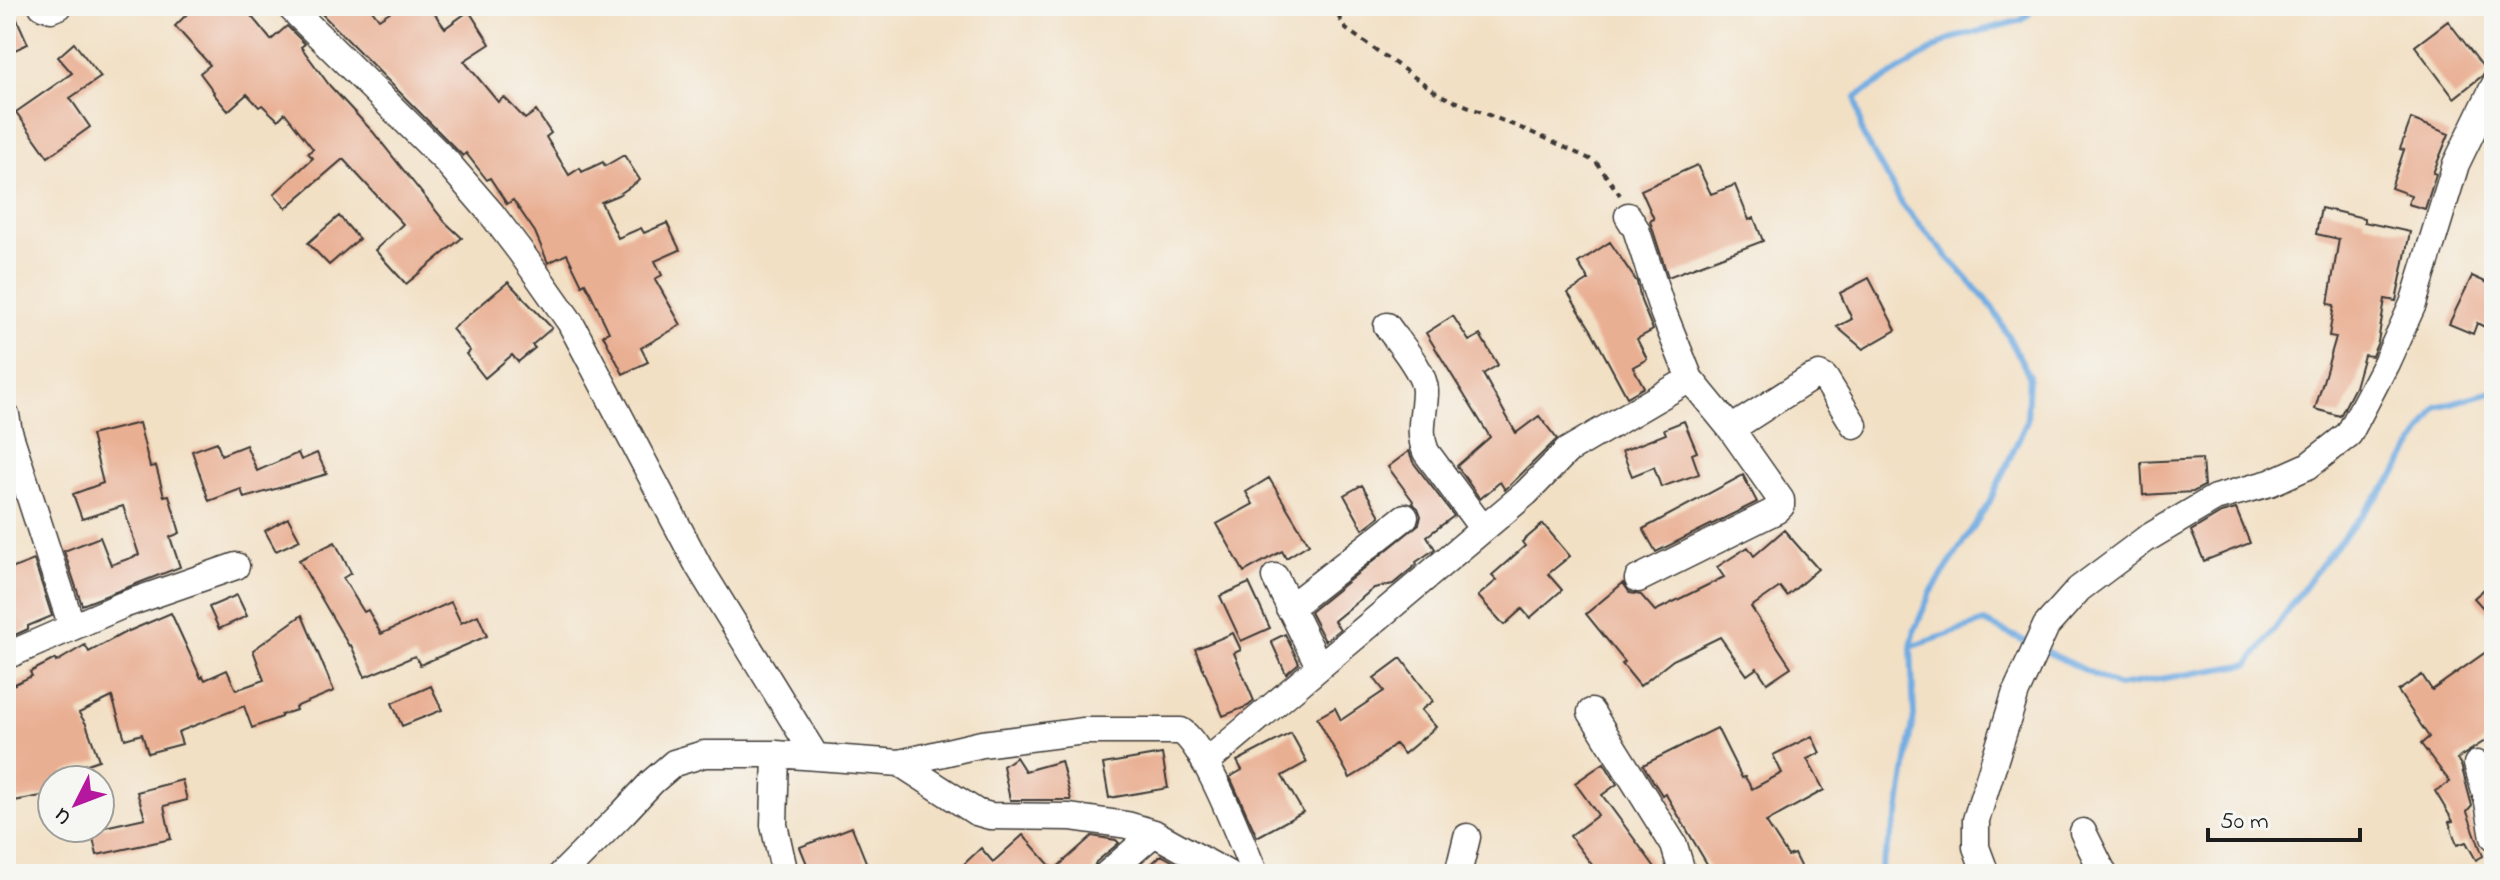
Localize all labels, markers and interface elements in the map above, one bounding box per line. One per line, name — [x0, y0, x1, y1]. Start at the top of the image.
north arrow — [36, 764, 116, 844]
scale bar — [2208, 792, 2360, 842]
text: U — [47, 799, 80, 831]
text: 50 m — [2220, 805, 2269, 840]

